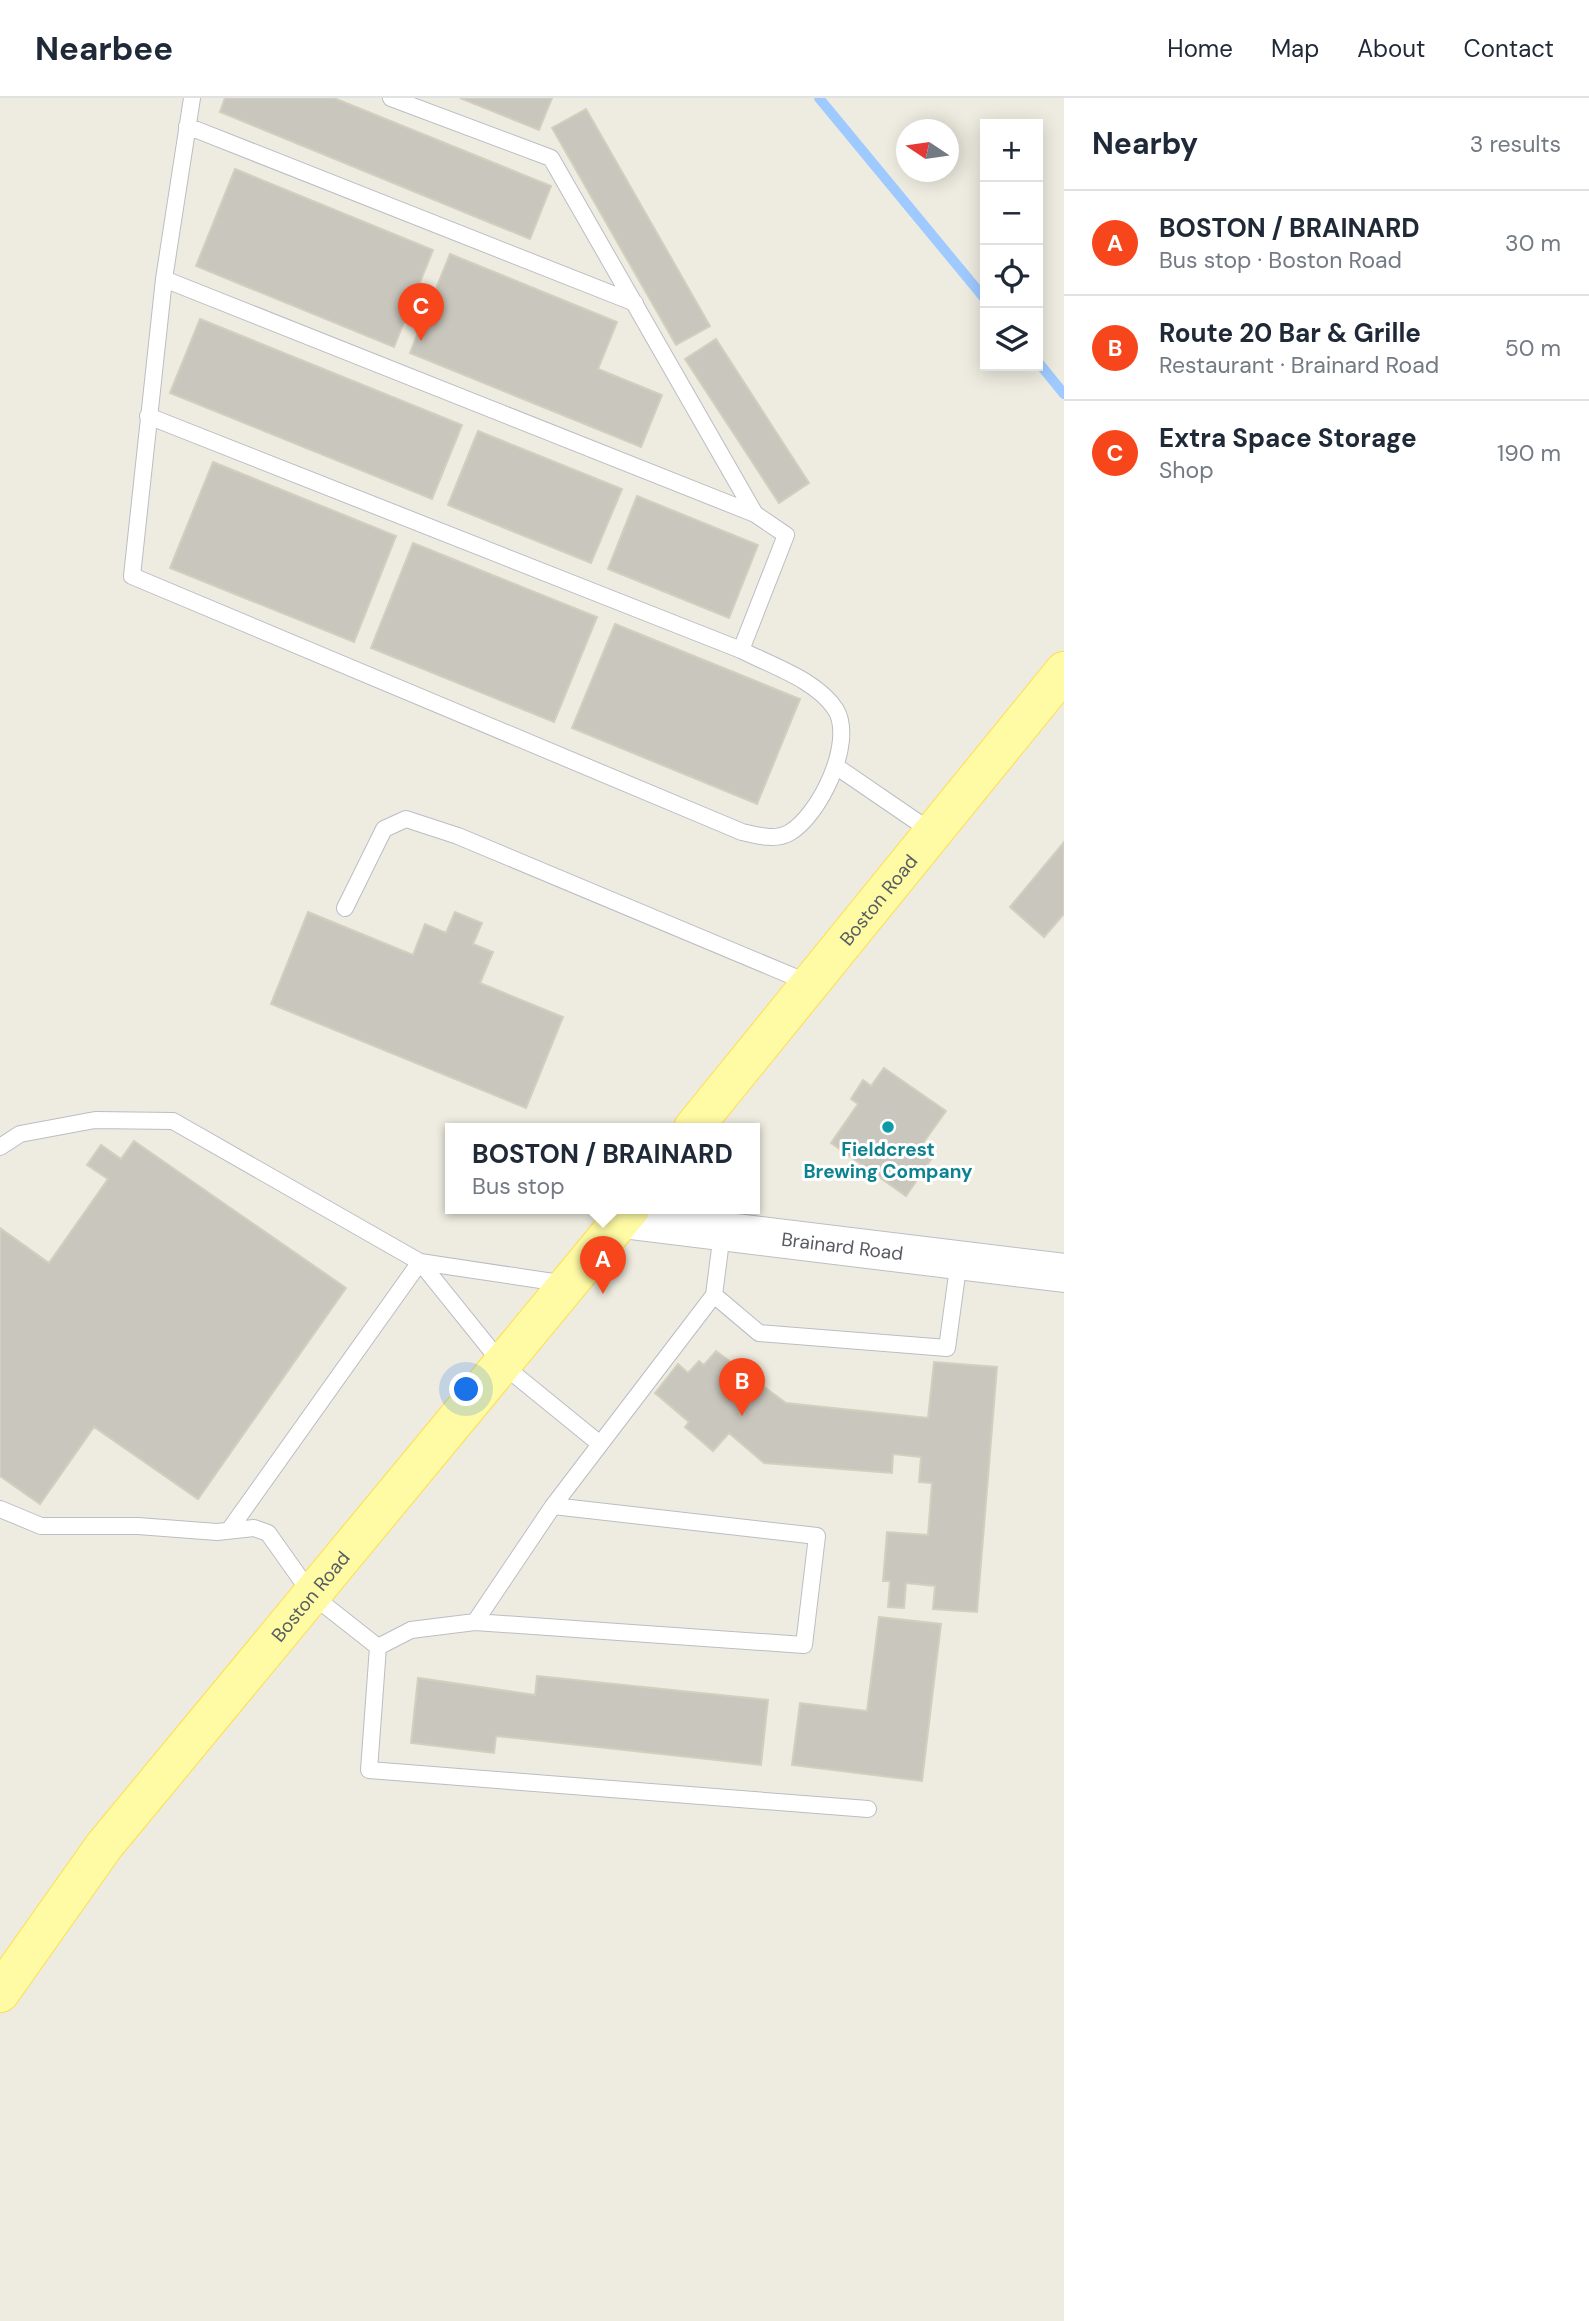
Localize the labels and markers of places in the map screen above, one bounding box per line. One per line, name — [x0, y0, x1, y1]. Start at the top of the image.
pin: C — [398, 283, 444, 341]
marker: Fieldcrest Brewing Company — [880, 1119, 896, 1135]
place label: Fieldcrest Brewing Company — [803, 1137, 973, 1184]
pin: A — [580, 1236, 626, 1294]
pin: B — [719, 1358, 765, 1416]

